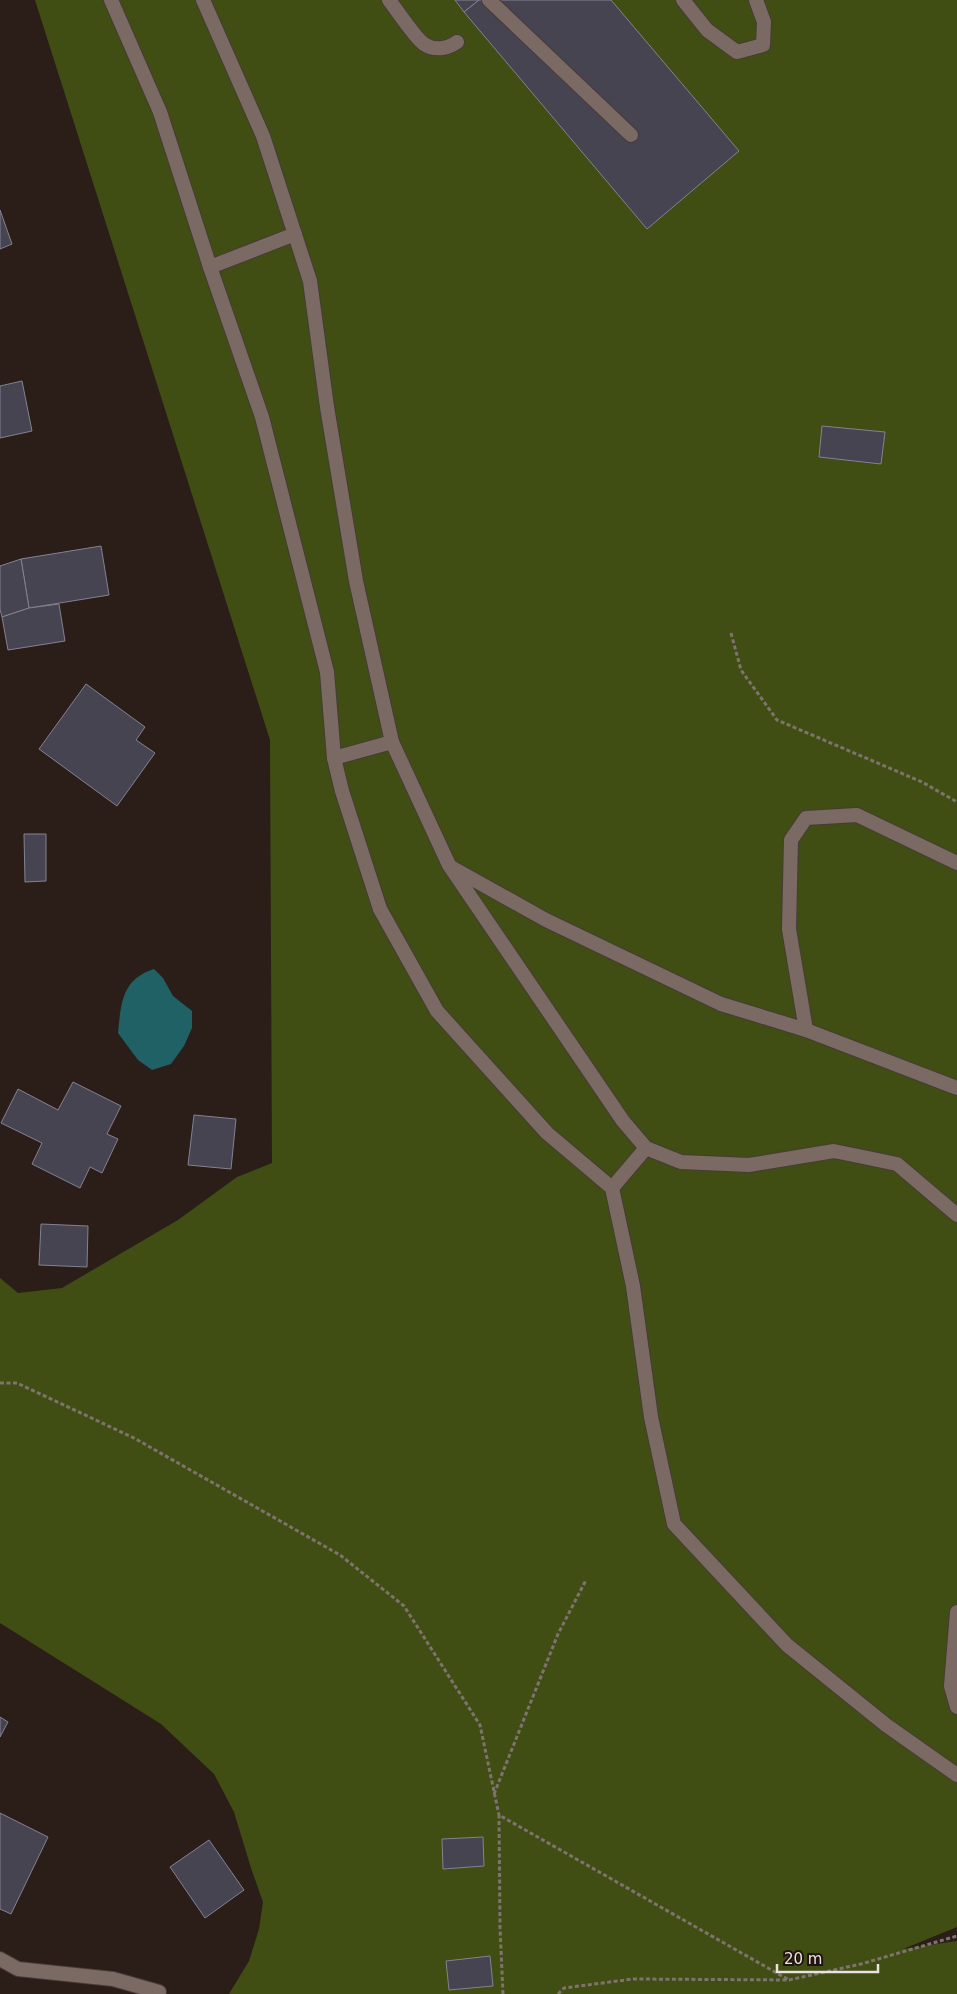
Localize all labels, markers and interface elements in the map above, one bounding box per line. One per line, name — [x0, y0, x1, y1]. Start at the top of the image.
scale bar — [777, 1942, 878, 1974]
text: 20 m — [784, 1950, 822, 1968]

